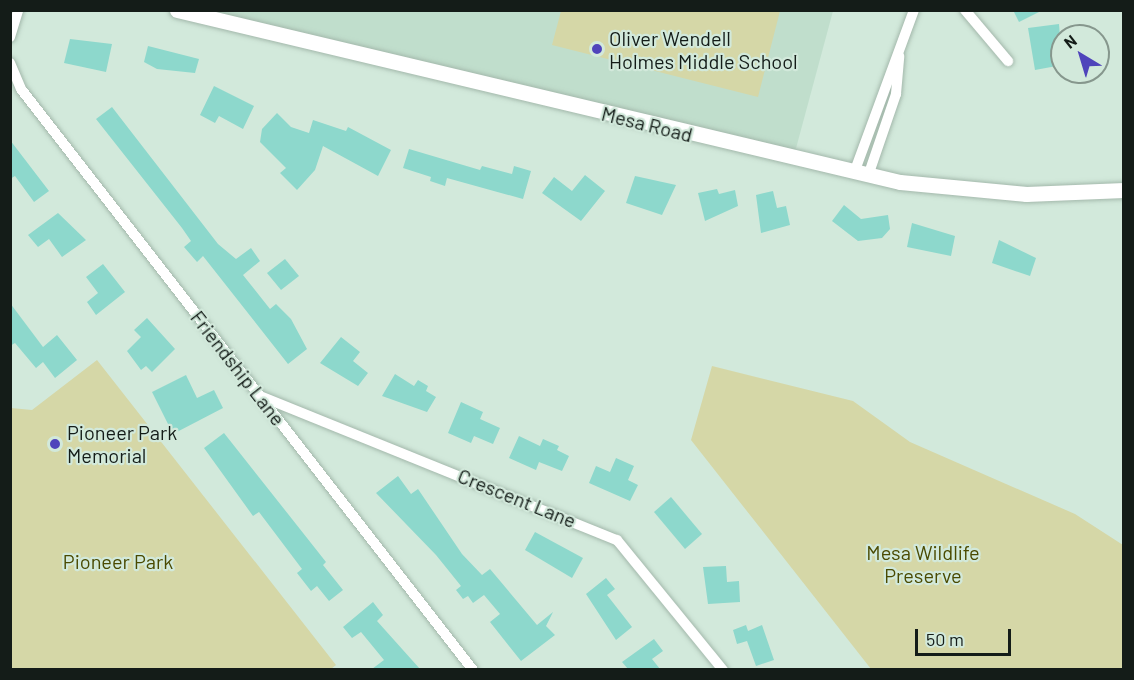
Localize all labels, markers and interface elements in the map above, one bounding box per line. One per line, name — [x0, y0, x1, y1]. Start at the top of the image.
north arrow — [1050, 24, 1110, 84]
place label: Oliver Wendell Holmes Middle School — [609, 26, 798, 73]
text: N — [1060, 30, 1080, 52]
marker: Oliver Wendell Holmes Middle School — [590, 42, 604, 56]
street label: Mesa Road — [599, 101, 695, 147]
street label: Friendship Lane — [186, 306, 290, 430]
place label: Pioneer Park Memorial — [67, 420, 177, 467]
marker: Pioneer Park Memorial — [48, 437, 62, 451]
street label: Crescent Lane — [454, 463, 580, 533]
park label: Mesa Wildlife Preserve — [866, 540, 980, 587]
park label: Pioneer Park — [63, 549, 173, 573]
scale bar — [918, 617, 1014, 655]
text: 50 m — [926, 628, 964, 650]

